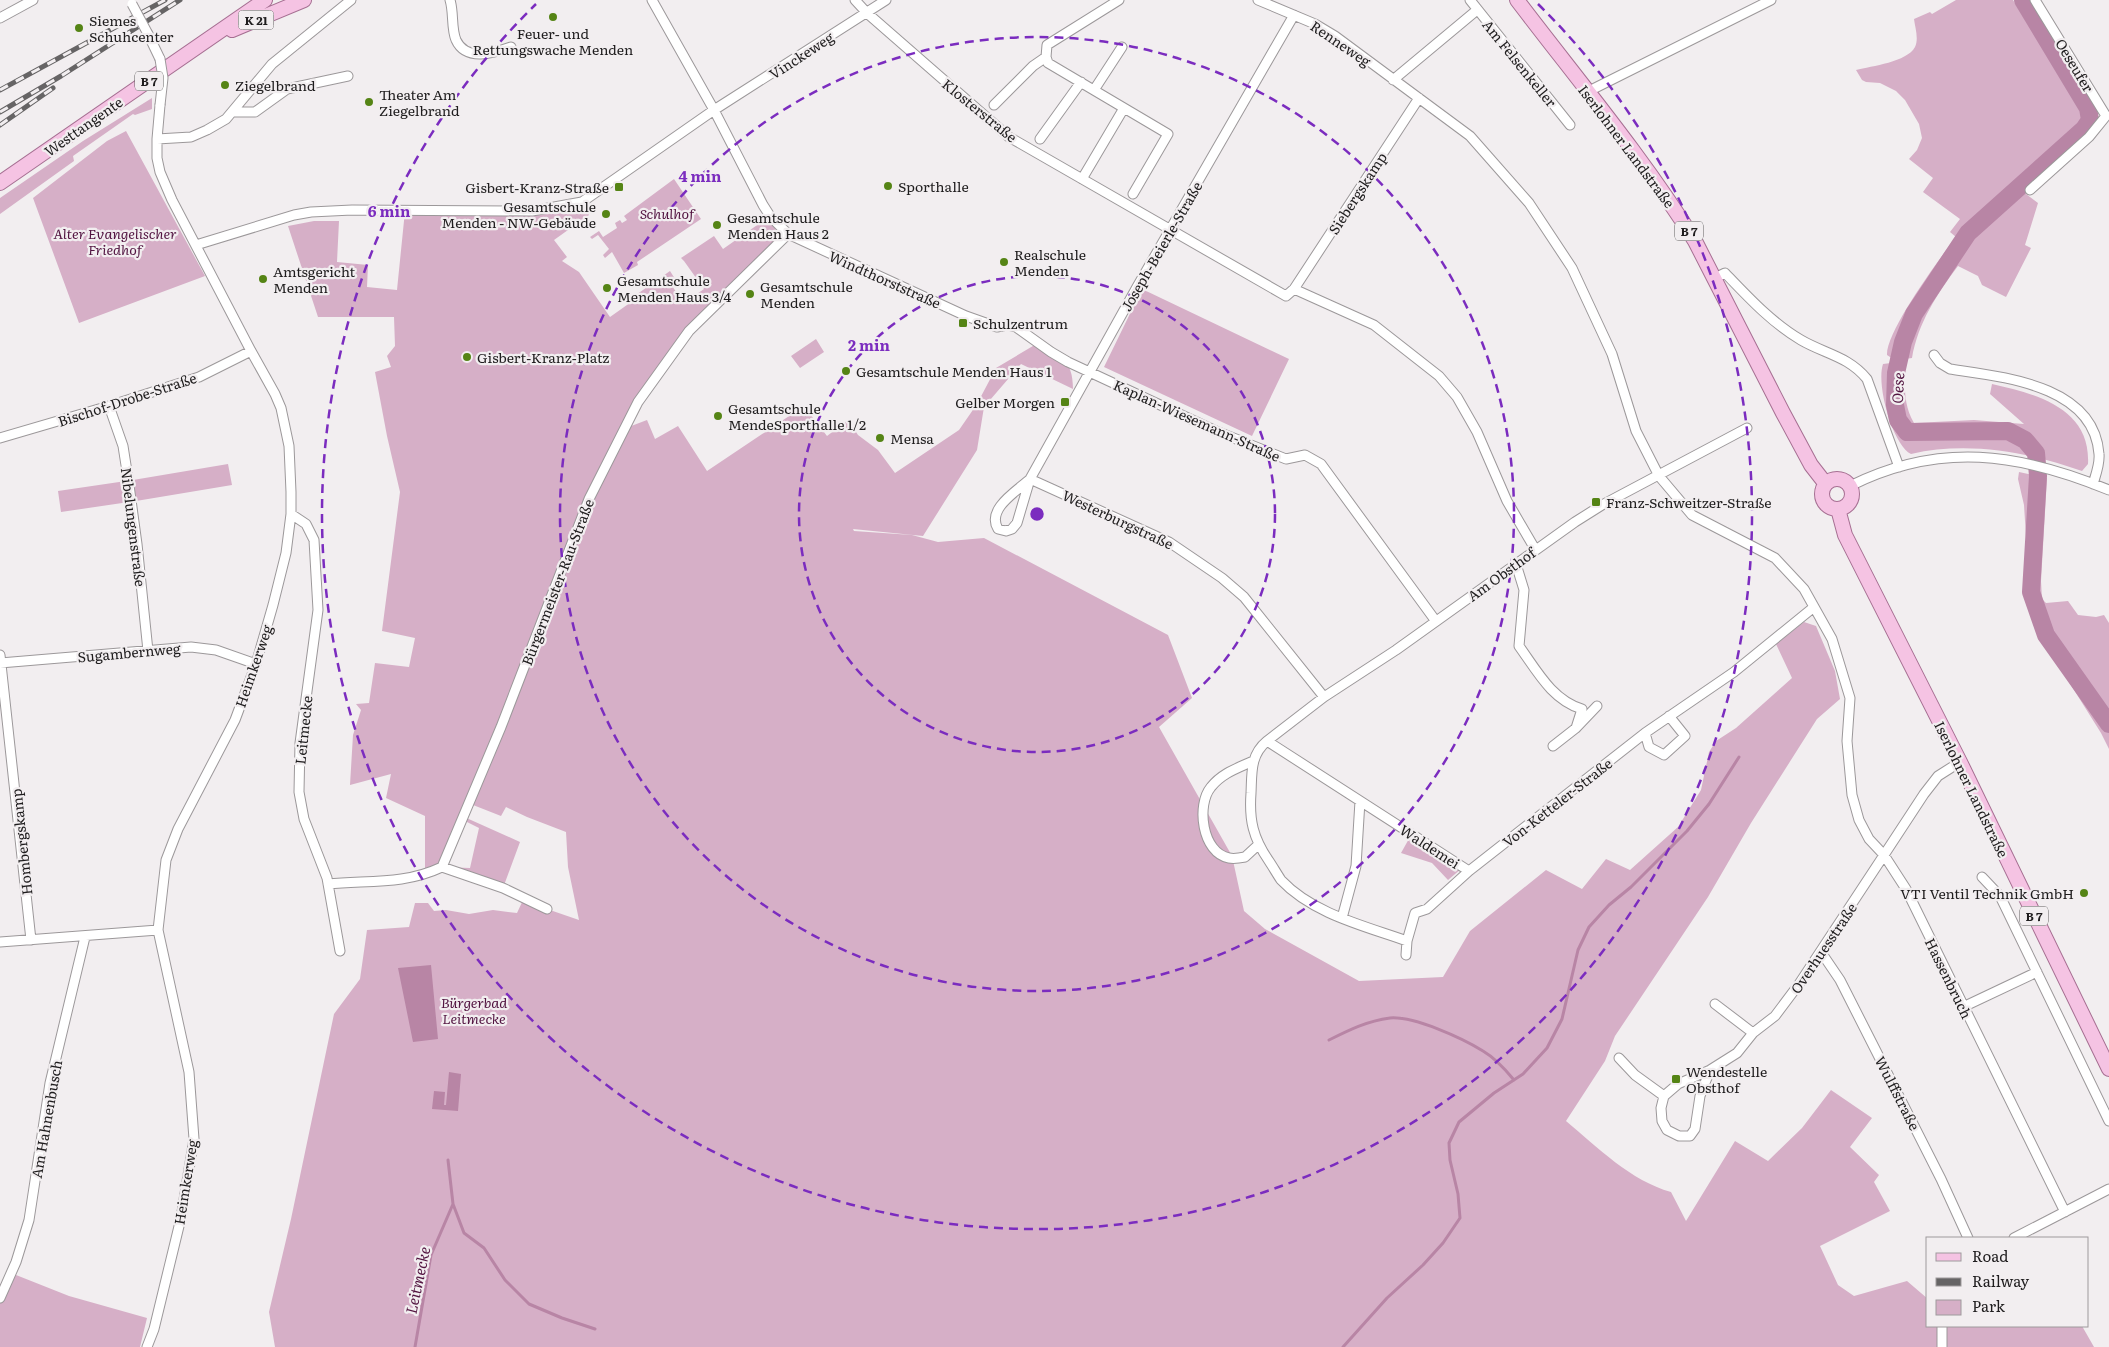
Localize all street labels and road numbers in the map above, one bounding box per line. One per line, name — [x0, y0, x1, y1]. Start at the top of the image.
road number: K 21 — [238, 10, 274, 30]
street label: Renneweg — [1307, 15, 1375, 71]
street label: Am Felsenkeller — [1478, 15, 1562, 111]
street label: Vinckeweg — [765, 27, 837, 83]
street label: Oeseufer — [2051, 35, 2099, 96]
road number: B 7 — [135, 72, 163, 90]
street label: Klosterstraße — [938, 74, 1022, 146]
street label: Iserlohner Landstraße — [1574, 80, 1680, 212]
street label: Westtangente — [40, 92, 126, 160]
street label: Siebergskamp — [1323, 148, 1391, 238]
street label: Joseph-Beierle-Straße — [1116, 177, 1206, 315]
road number: B 7 — [1675, 222, 1703, 240]
street label: Windthorststraße — [826, 245, 944, 313]
street label: Bischof-Drobe-Straße — [55, 367, 199, 431]
street label: Kaplan-Wiesemann-Straße — [1110, 374, 1284, 466]
street label: Nibelungenstraße — [117, 466, 151, 588]
street label: Westerburgstraße — [1059, 485, 1177, 553]
street label: Bürgermeister-Rau-Straße — [516, 496, 598, 668]
street label: Am Obsthof — [1463, 541, 1541, 606]
street label: Heimkerweg — [230, 622, 277, 710]
street label: Sugambernweg — [77, 638, 181, 666]
street label: Leitmecke — [289, 695, 317, 765]
street label: Iserlohner Landstraße — [1930, 717, 2014, 861]
street label: Von-Ketteler-Straße — [1498, 753, 1616, 851]
street label: Hombergskamp — [5, 788, 37, 896]
street label: Waldemei — [1396, 819, 1464, 873]
street label: Overhuesstraße — [1785, 899, 1861, 997]
road number: B 7 — [2020, 906, 2048, 926]
street label: Hassenbruch — [1921, 934, 1977, 1022]
street label: Wulffstraße — [1871, 1053, 1925, 1133]
street label: Am Hahnenbusch — [26, 1058, 66, 1180]
street label: Heimkerweg — [168, 1138, 202, 1226]

